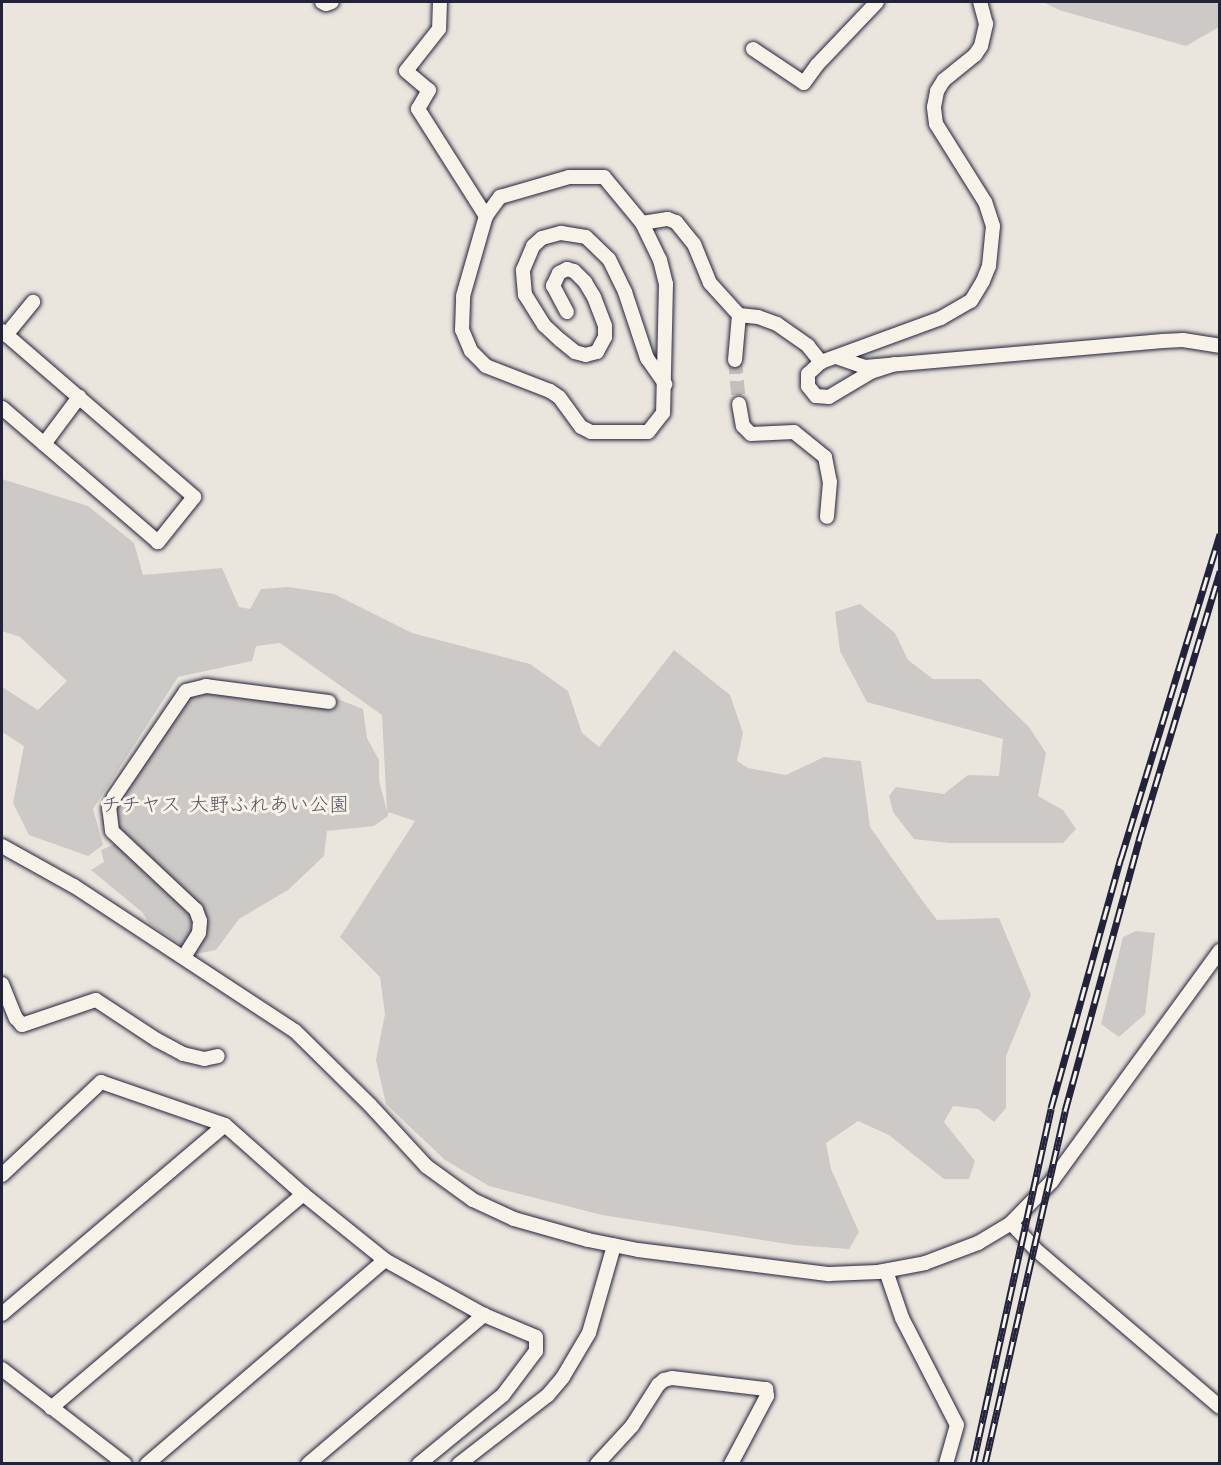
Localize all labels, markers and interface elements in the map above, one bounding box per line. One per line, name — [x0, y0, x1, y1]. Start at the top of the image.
park label: チチヤス 大野ふれあい公園 — [101, 794, 349, 818]

